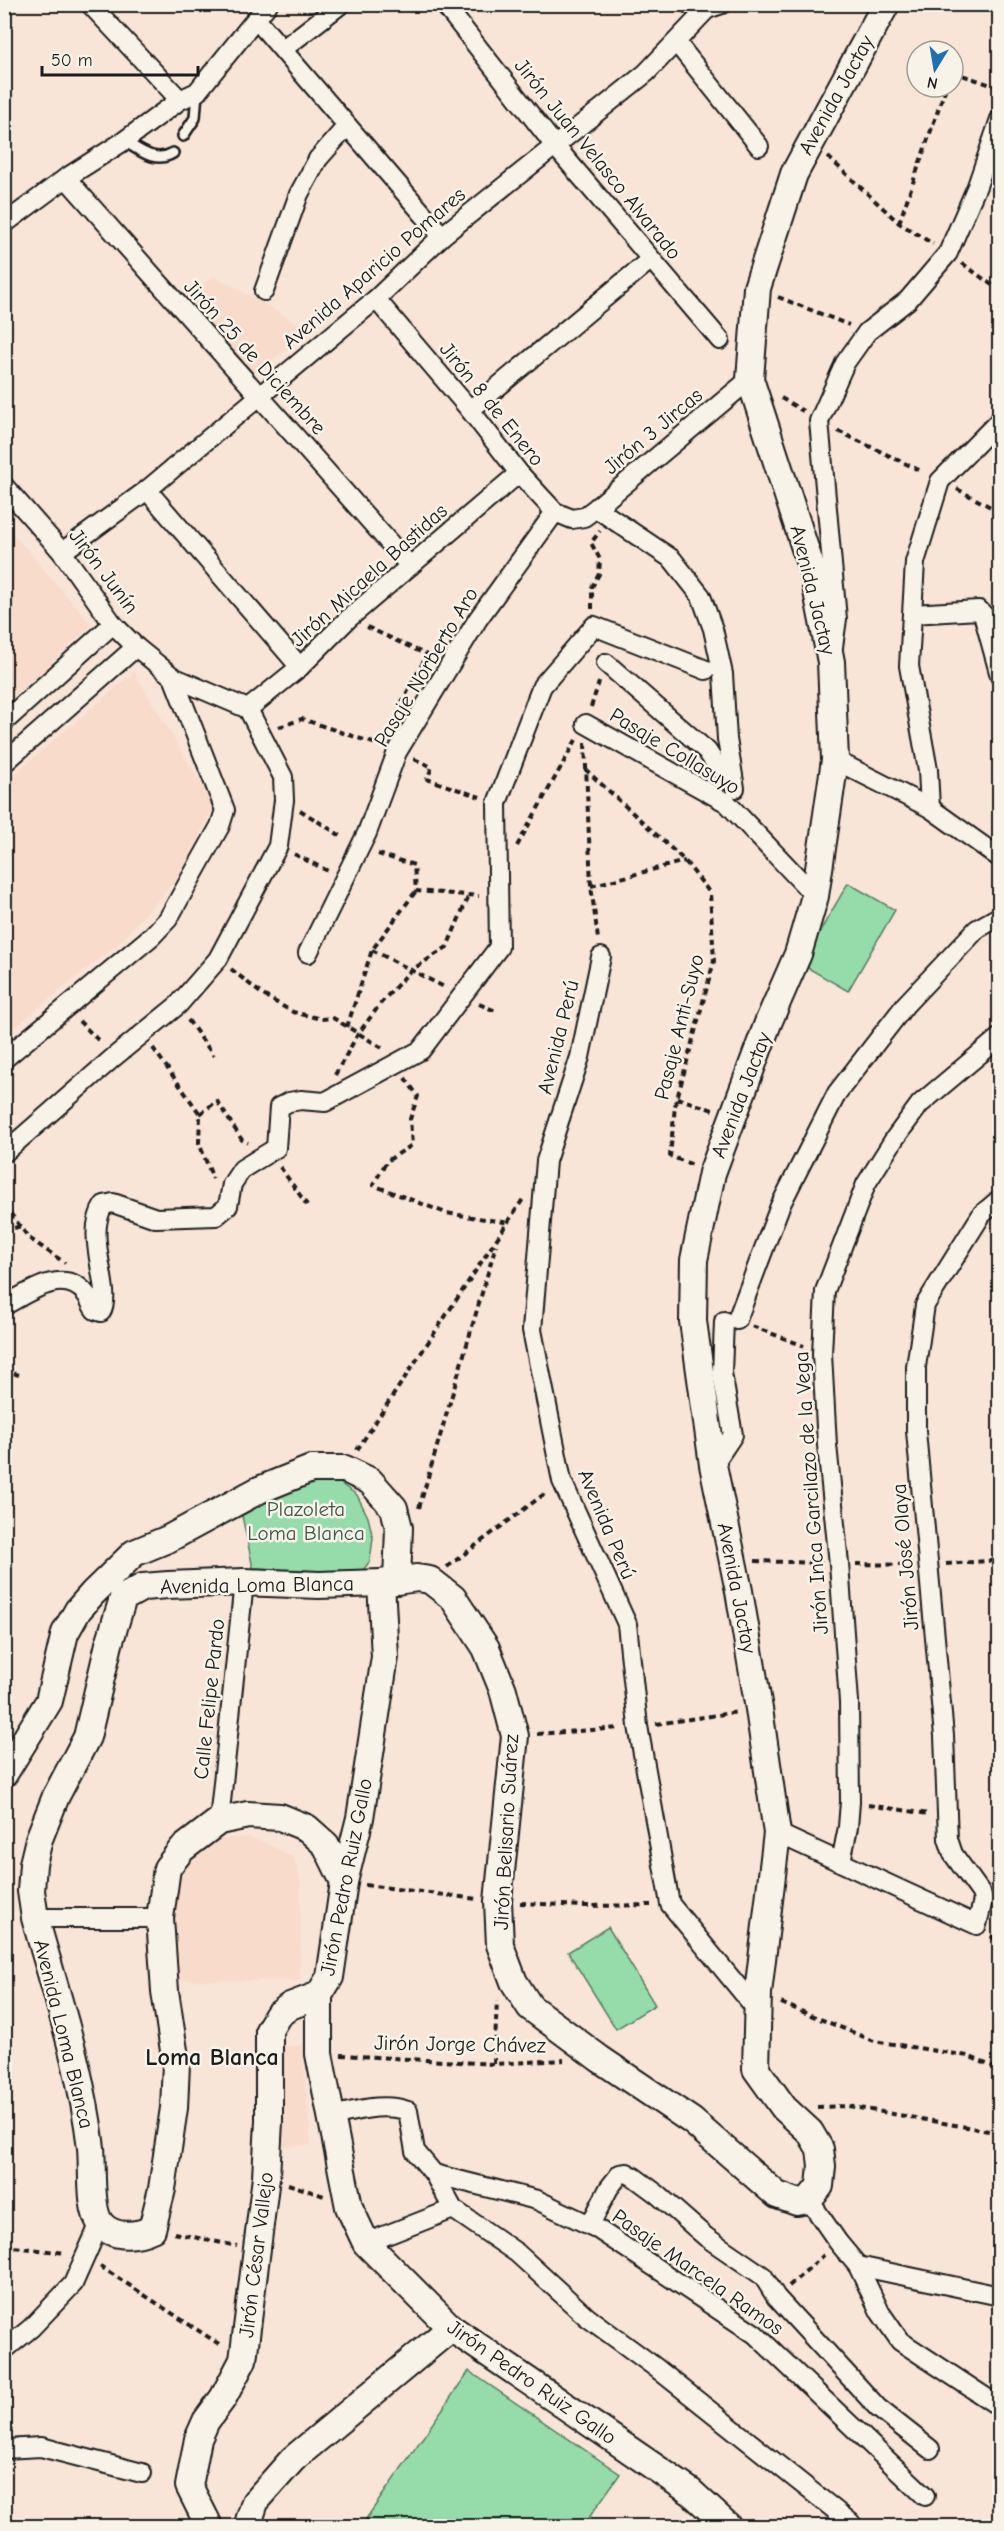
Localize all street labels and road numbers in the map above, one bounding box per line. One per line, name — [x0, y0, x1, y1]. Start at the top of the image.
street label: Avenida Jactay — [793, 31, 879, 159]
street label: Jirón Juan Velasco Alvarado — [510, 54, 686, 264]
street label: Avenida Aparicio Pomares — [278, 182, 470, 354]
street label: Jirón 25 de Diciembre — [179, 275, 331, 439]
street label: Jirón 8 de Enero — [435, 337, 549, 471]
street label: Jirón 3 Jircas — [599, 383, 707, 479]
street label: Jirón Micaela Bastidas — [286, 498, 452, 652]
street label: Avenida Jactay — [785, 523, 841, 658]
street label: Jirón Junín — [64, 524, 144, 618]
street label: Pasaje Norberto Aro — [369, 583, 483, 751]
street label: Pasaje Collasuyo — [606, 703, 744, 799]
street label: Pasaje Anti-Suyo — [649, 952, 709, 1102]
street label: Avenida Perú — [532, 977, 584, 1097]
street label: Avenida Jactay — [706, 1028, 776, 1161]
street label: Jirón Inca Garcilazo de la Vega — [789, 1351, 833, 1635]
street label: Avenida Perú — [573, 1465, 641, 1583]
street label: Jirón José Olaya — [887, 1483, 923, 1631]
street label: Avenida Jactay — [713, 1521, 762, 1656]
street label: Avenida Loma Blanca — [160, 1571, 354, 1599]
street label: Calle Felipe Pardo — [189, 1617, 229, 1781]
street label: Jirón Belisario Suárez — [489, 1733, 523, 1931]
street label: Jirón Pedro Ruiz Gallo — [315, 1776, 377, 1978]
street label: Avenida Loma Blanca — [29, 1937, 99, 2131]
street label: Jirón Jorge Chávez — [374, 2031, 546, 2057]
street label: Jirón César Vallejo — [234, 2171, 278, 2339]
street label: Pasaje Marcela Ramos — [608, 2204, 788, 2340]
street label: Jirón Pedro Ruiz Gallo — [443, 2315, 621, 2449]

